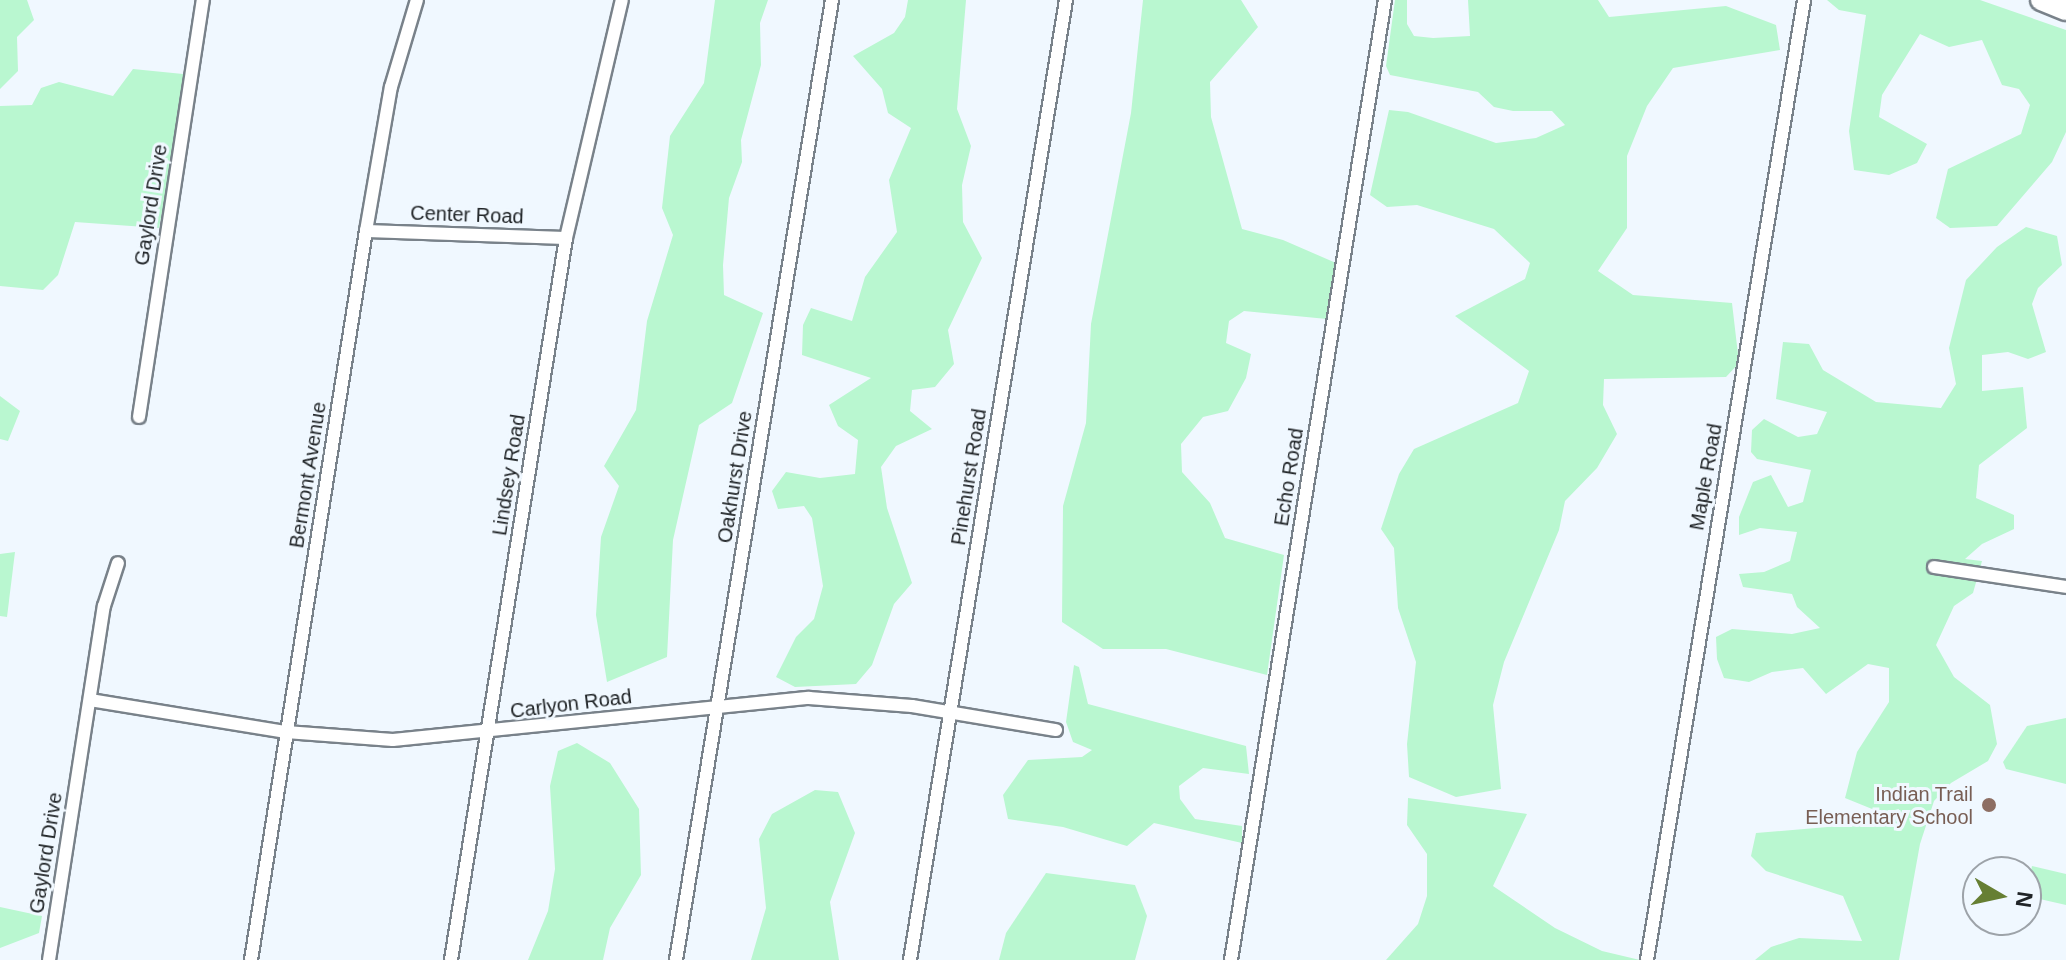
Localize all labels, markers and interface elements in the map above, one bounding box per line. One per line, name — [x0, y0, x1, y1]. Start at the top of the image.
street label: Gaylord Drive — [130, 143, 172, 267]
street label: Center Road — [410, 201, 524, 229]
street label: Bermont Avenue — [285, 400, 331, 550]
street label: Pinehurst Road — [946, 407, 992, 547]
street label: Oakhurst Drive — [713, 409, 757, 545]
street label: Lindsey Road — [488, 413, 530, 537]
street label: Maple Road — [1685, 422, 1727, 532]
street label: Echo Road — [1269, 426, 1309, 528]
street label: Carlyon Road — [509, 685, 633, 723]
place label: Indian Trail Elementary School — [1805, 782, 1973, 829]
street label: Gaylord Drive — [25, 791, 67, 915]
marker: Indian Trail Elementary School — [1980, 796, 1998, 814]
north arrow — [1962, 856, 2042, 936]
text: N — [2011, 890, 2038, 909]

